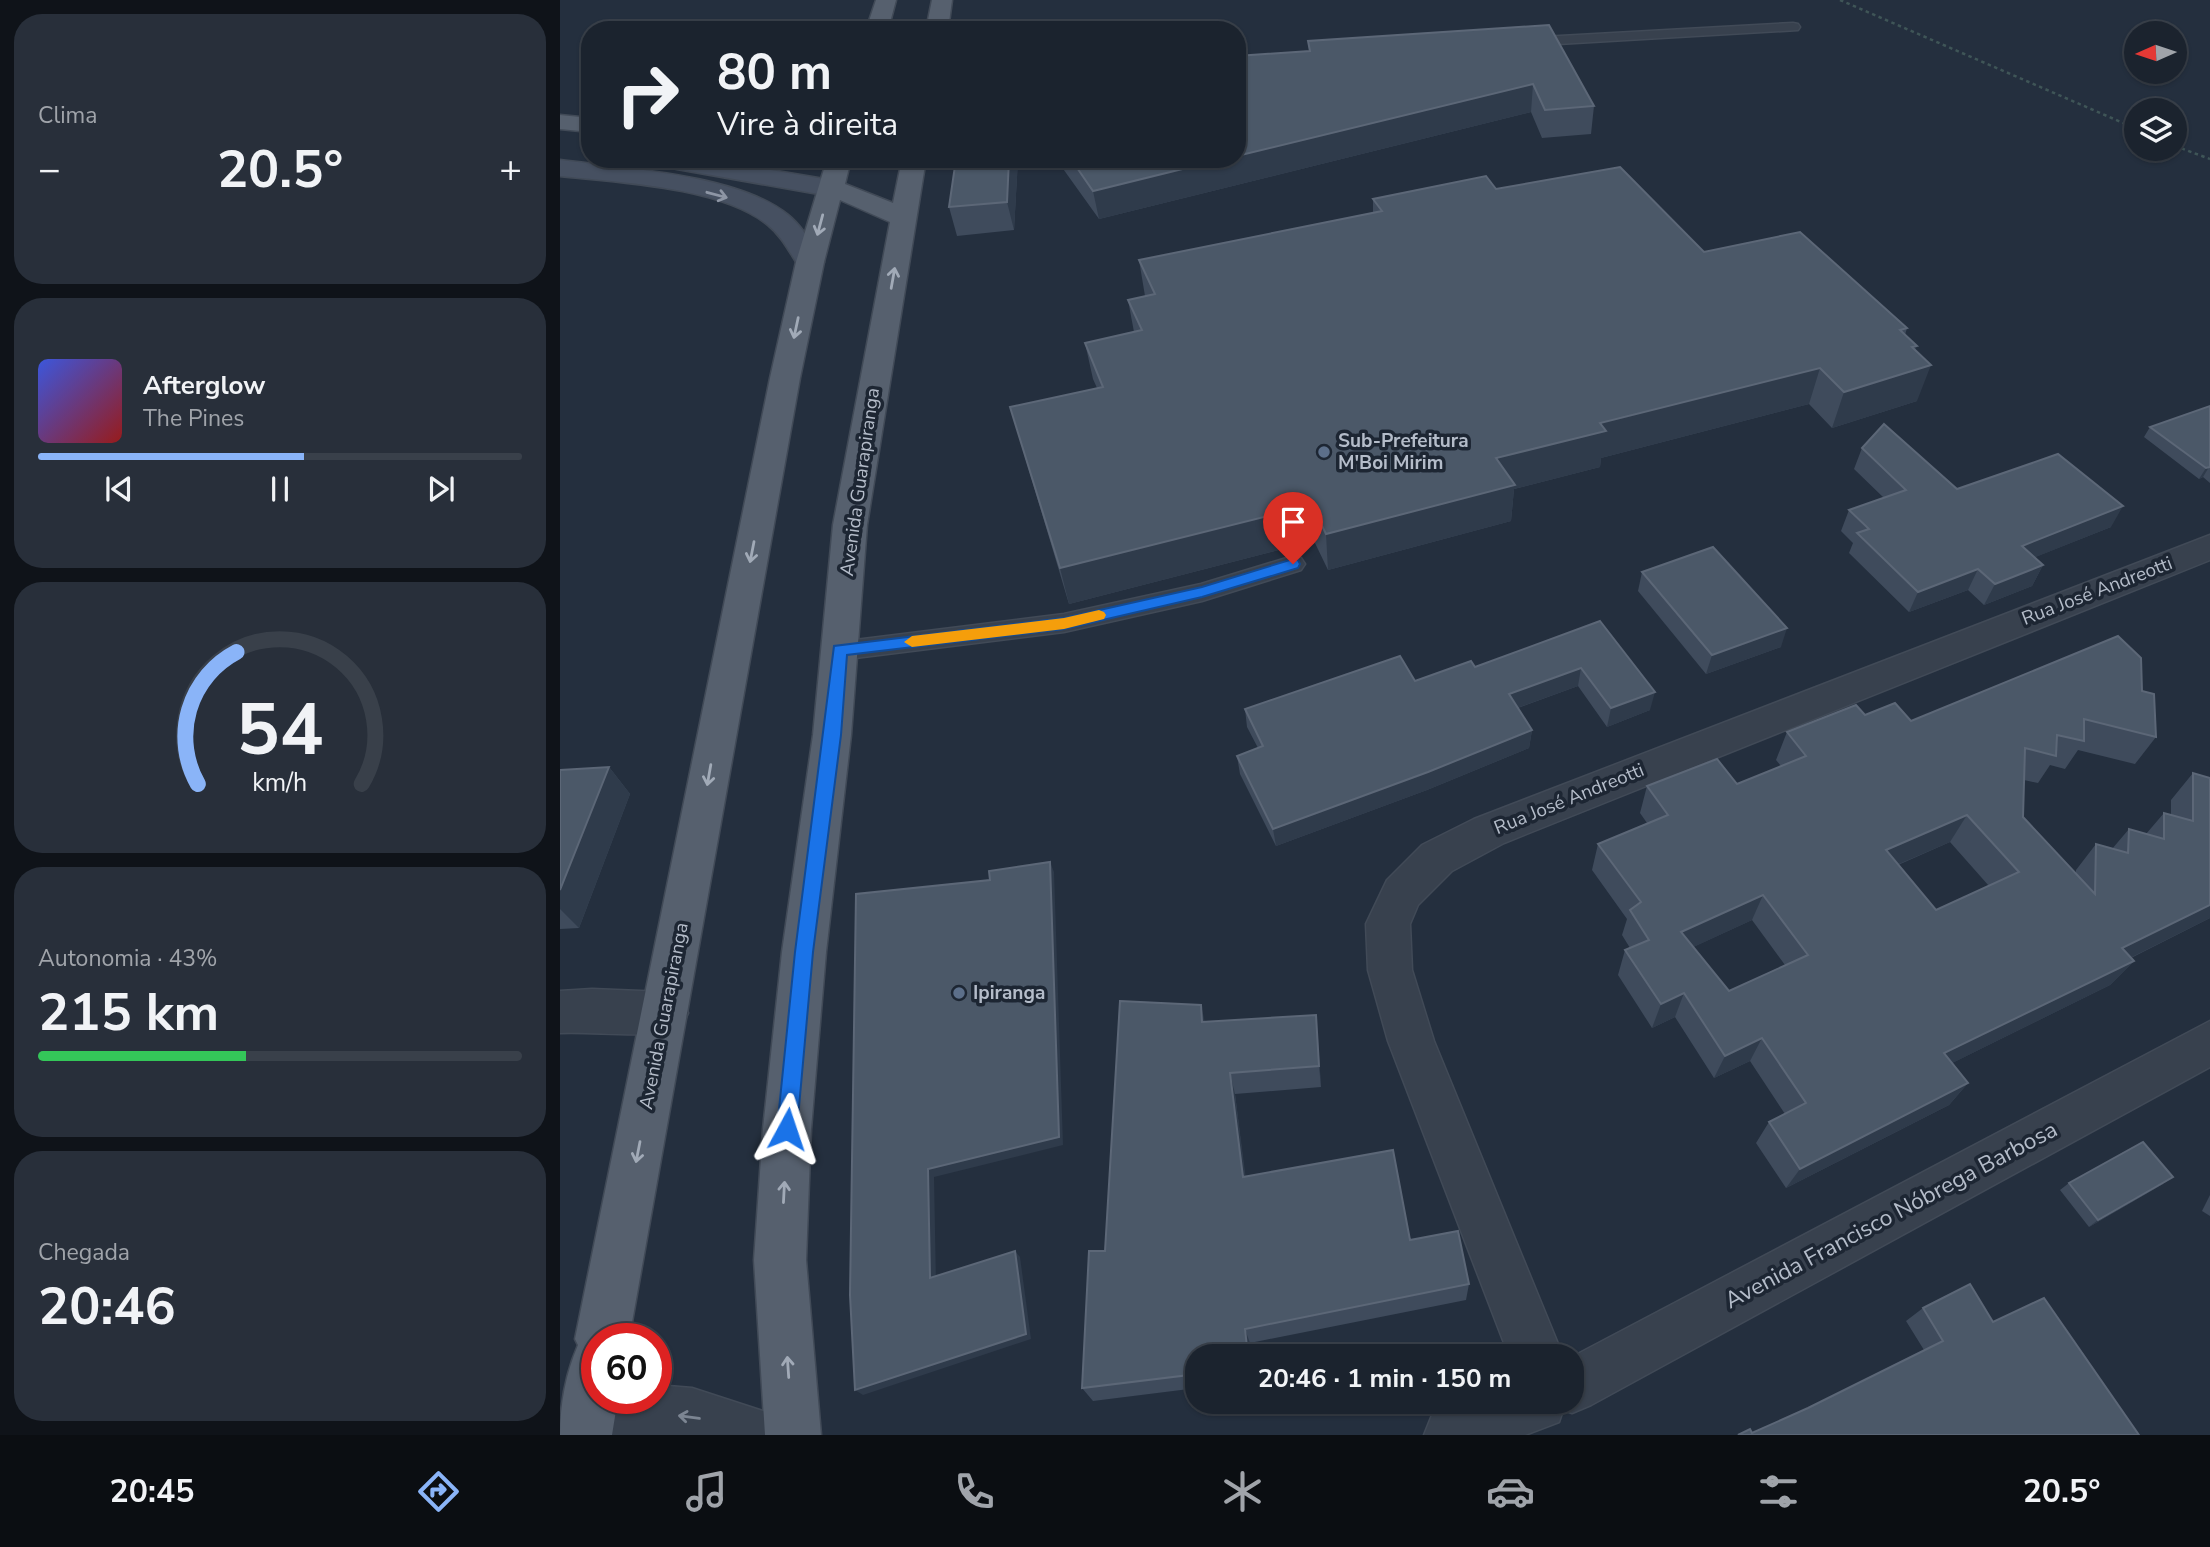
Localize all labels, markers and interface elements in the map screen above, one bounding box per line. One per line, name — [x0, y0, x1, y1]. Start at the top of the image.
north arrow — [2124, 21, 2188, 84]
map controls — [2124, 21, 2187, 161]
text: 80 m — [717, 39, 832, 106]
icon: right — [602, 49, 693, 140]
button: layers — [2124, 98, 2187, 161]
text: Clima — [38, 100, 98, 131]
text: Vire à direita — [717, 103, 898, 146]
text: 20.5° — [217, 134, 343, 205]
text: − — [38, 144, 61, 195]
text: + — [499, 144, 522, 195]
one-way arrow — [705, 189, 727, 202]
one-way arrow — [813, 213, 826, 235]
one-way arrow — [887, 267, 900, 289]
one-way arrow — [788, 316, 802, 339]
text: Afterglow — [143, 368, 266, 403]
street label: Avenida Guarapiranga — [834, 386, 886, 578]
text: The Pines — [143, 403, 244, 434]
place label: Sub-Prefeitura M'Boi Mirim — [1338, 428, 1469, 476]
marker: Sub-Prefeitura M'Boi Mirim — [1316, 444, 1332, 460]
icon: previous — [100, 470, 138, 508]
icon: pause — [261, 470, 299, 508]
icon: next — [422, 470, 460, 508]
pin — [1263, 492, 1323, 564]
icon: arrive — [1274, 503, 1312, 541]
one-way arrow — [745, 540, 758, 563]
street label: Rua José Andreotti — [2018, 550, 2176, 632]
text: 54 — [236, 680, 324, 780]
street label: Rua José Andreotti — [1490, 757, 1648, 841]
one-way arrow — [702, 763, 715, 786]
text: km/h — [252, 765, 308, 799]
street label: Avenida Guarapiranga — [633, 920, 695, 1112]
text: Autonomia · 43% — [38, 943, 218, 974]
text: 215 km — [38, 977, 219, 1048]
place label: Ipiranga — [973, 980, 1045, 1006]
marker: Ipiranga — [951, 985, 967, 1001]
position arrow — [750, 1092, 824, 1166]
street label: Avenida Francisco Nóbrega Barbosa — [1719, 1114, 2063, 1316]
one-way arrow — [631, 1140, 645, 1163]
one-way arrow — [777, 1180, 790, 1203]
text: Chegada — [38, 1237, 130, 1268]
text: 20:46 — [38, 1271, 176, 1342]
speed limit sign: 60 — [581, 1323, 672, 1414]
one-way arrow — [781, 1356, 794, 1379]
text: 20:46 · 1 min · 150 m — [1258, 1361, 1511, 1396]
one-way arrow — [678, 1410, 701, 1423]
icon: directions — [414, 1467, 463, 1516]
icon: music — [682, 1467, 731, 1516]
icon: phone — [950, 1467, 999, 1516]
icon: climate — [1218, 1467, 1267, 1516]
icon: car — [1486, 1467, 1535, 1516]
icon: filters — [1754, 1467, 1803, 1516]
text: 20:45 — [110, 1470, 194, 1513]
text: 20.5° — [2023, 1470, 2100, 1513]

